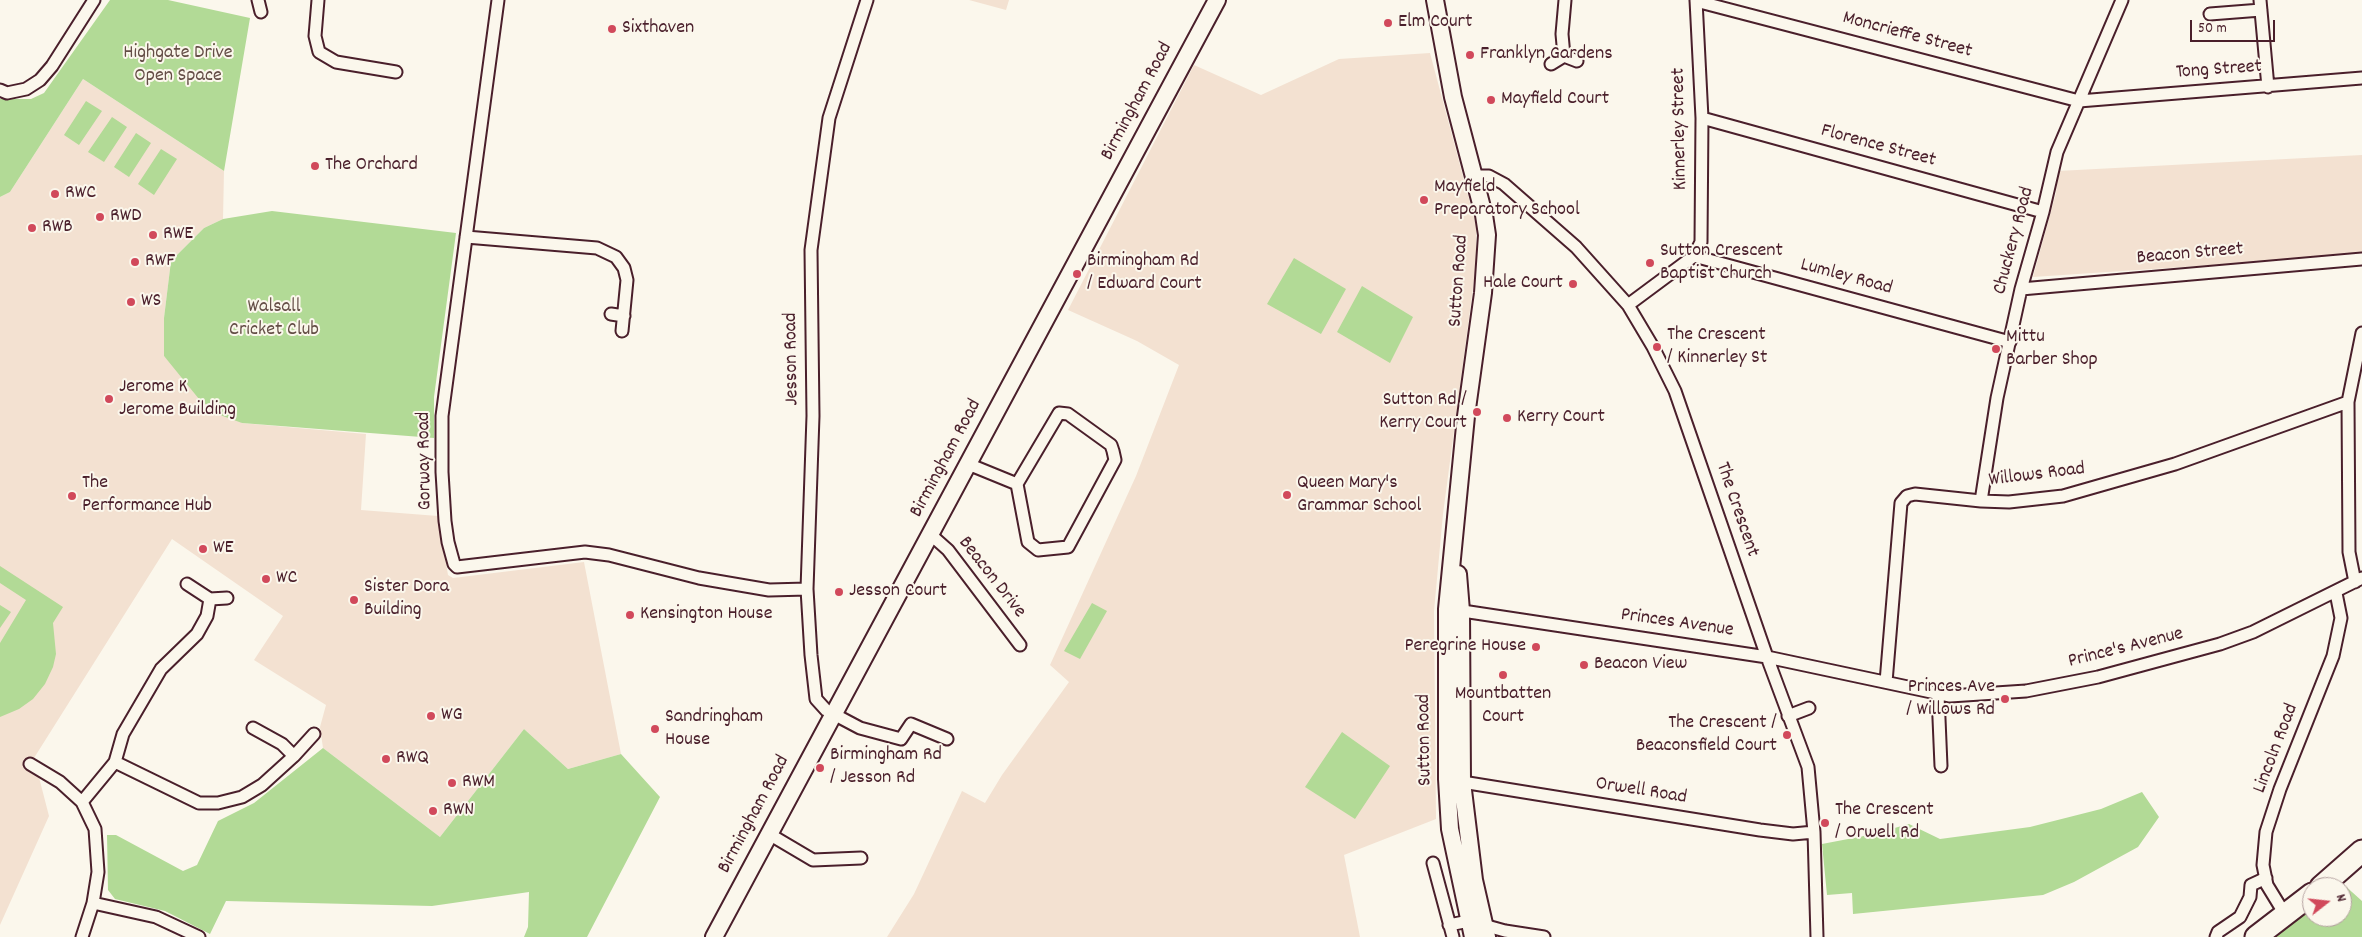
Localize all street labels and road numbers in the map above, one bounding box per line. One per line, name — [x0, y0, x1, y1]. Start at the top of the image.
street label: Moncrieffe Street — [1840, 7, 1974, 65]
street label: Birmingham Road — [1097, 39, 1179, 165]
street label: Tong Street — [2175, 56, 2263, 86]
street label: Kinnerley Street — [1668, 68, 1694, 190]
street label: Florence Street — [1818, 120, 1938, 174]
street label: Chuckery Road — [1989, 185, 2041, 297]
street label: Sutton Road — [1445, 234, 1475, 328]
street label: Beacon Street — [2136, 238, 2244, 272]
street label: Lumley Road — [1797, 254, 1895, 302]
street label: Jesson Road — [780, 312, 806, 406]
street label: Birmingham Road — [906, 396, 988, 522]
street label: Gorway Road — [413, 411, 439, 511]
street label: Willows Road — [1987, 458, 2087, 494]
street label: The Crescent — [1709, 460, 1763, 560]
street label: Beacon Drive — [952, 532, 1030, 624]
street label: Princes Avenue — [1619, 604, 1735, 644]
street label: Prince's Avenue — [2066, 623, 2186, 675]
street label: Sutton Road — [1413, 694, 1439, 786]
street label: Lincoln Road — [2249, 701, 2305, 797]
street label: Birmingham Road — [714, 752, 796, 878]
street label: Orwell Road — [1594, 773, 1688, 811]

